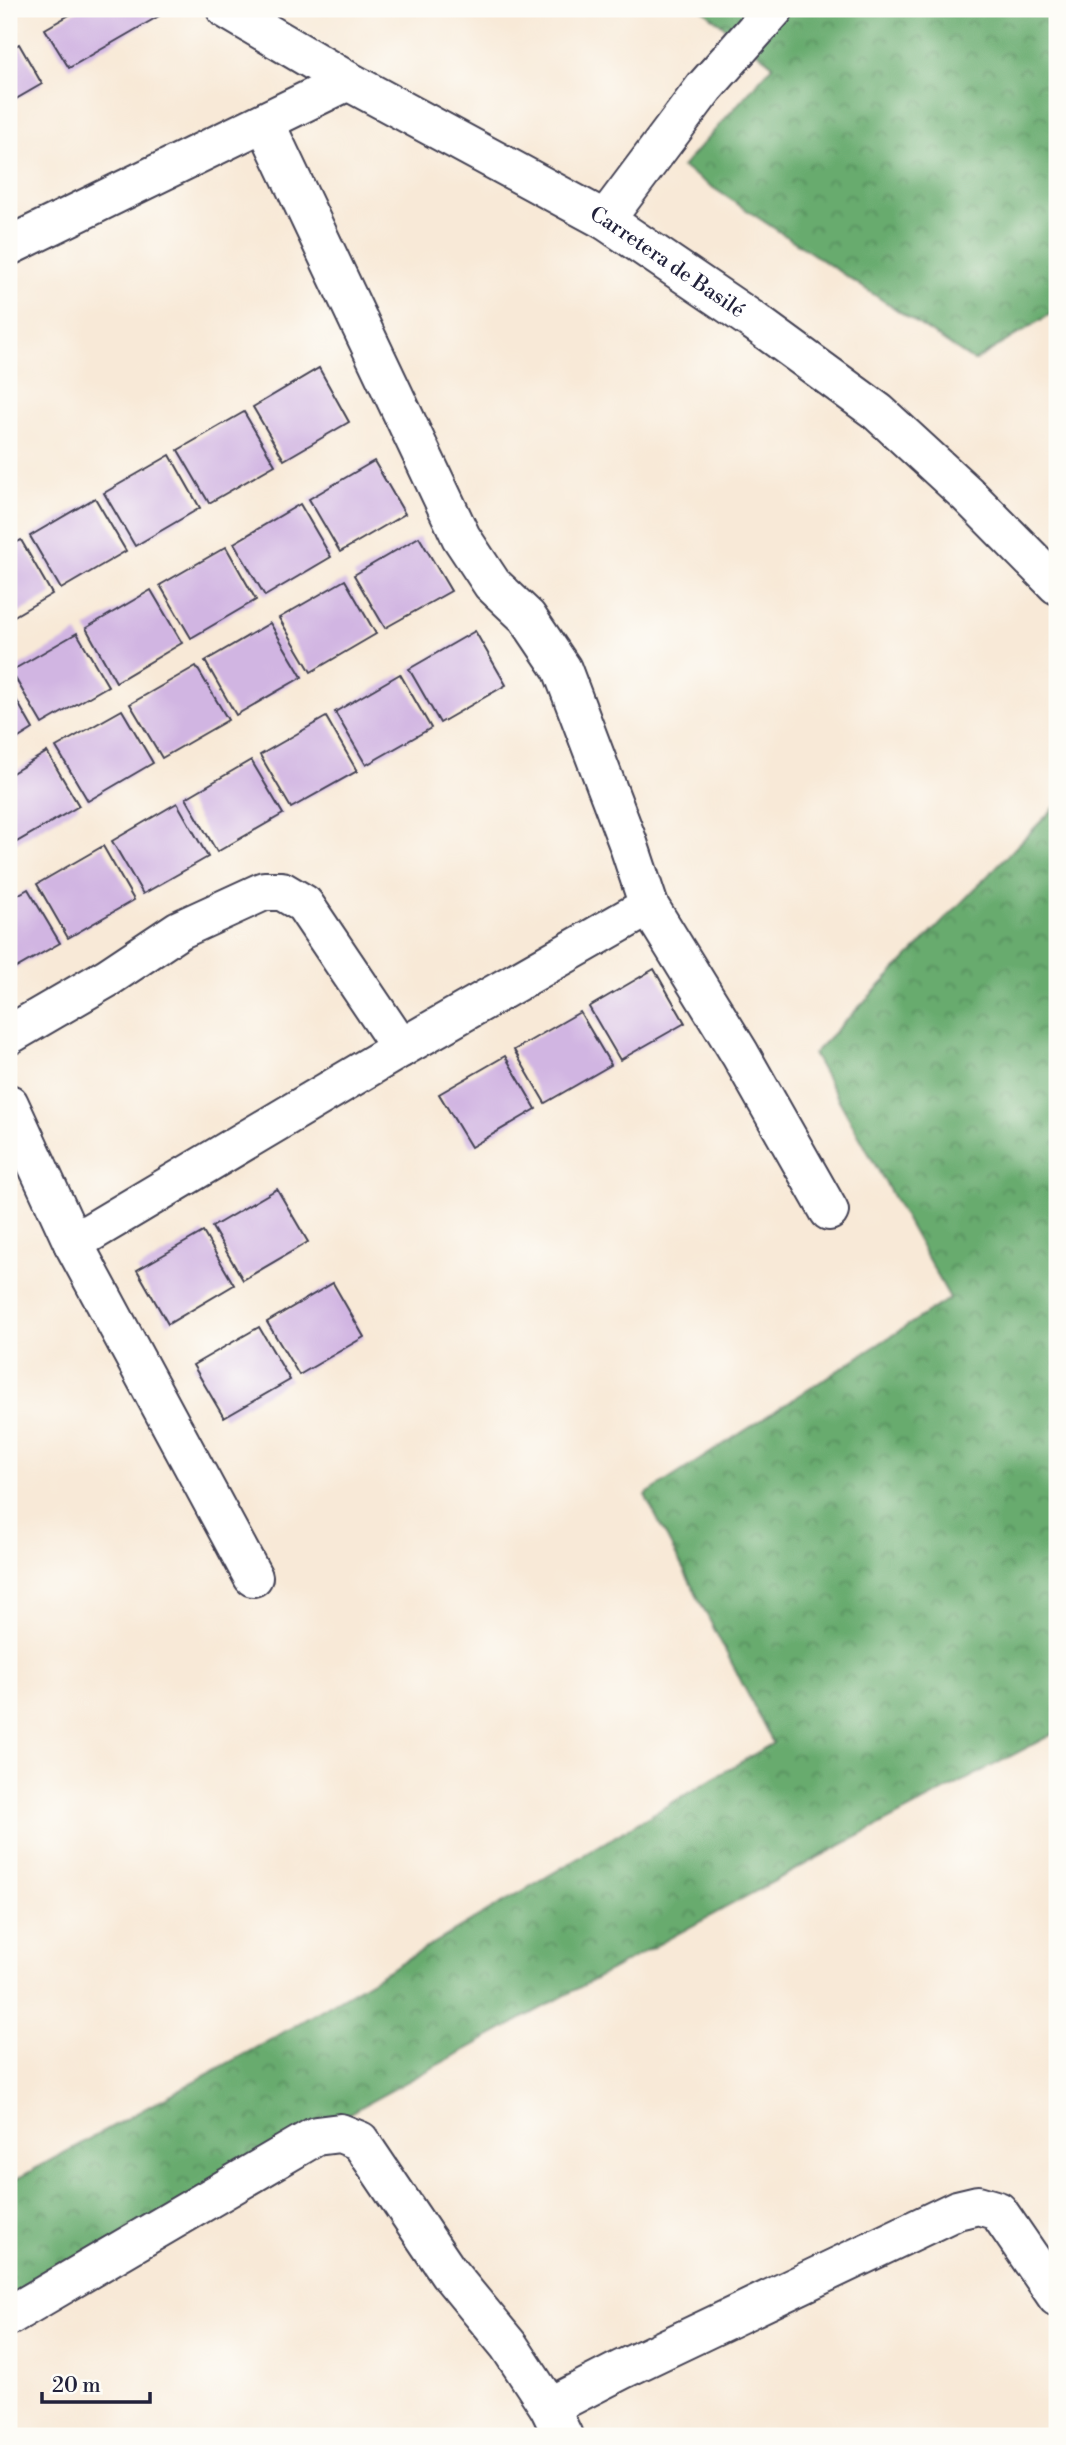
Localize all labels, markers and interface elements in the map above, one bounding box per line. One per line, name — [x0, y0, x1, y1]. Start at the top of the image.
street label: Carretera de Basilé — [585, 201, 749, 324]
scale bar — [42, 2361, 150, 2405]
text: 20 m — [52, 2373, 101, 2399]

